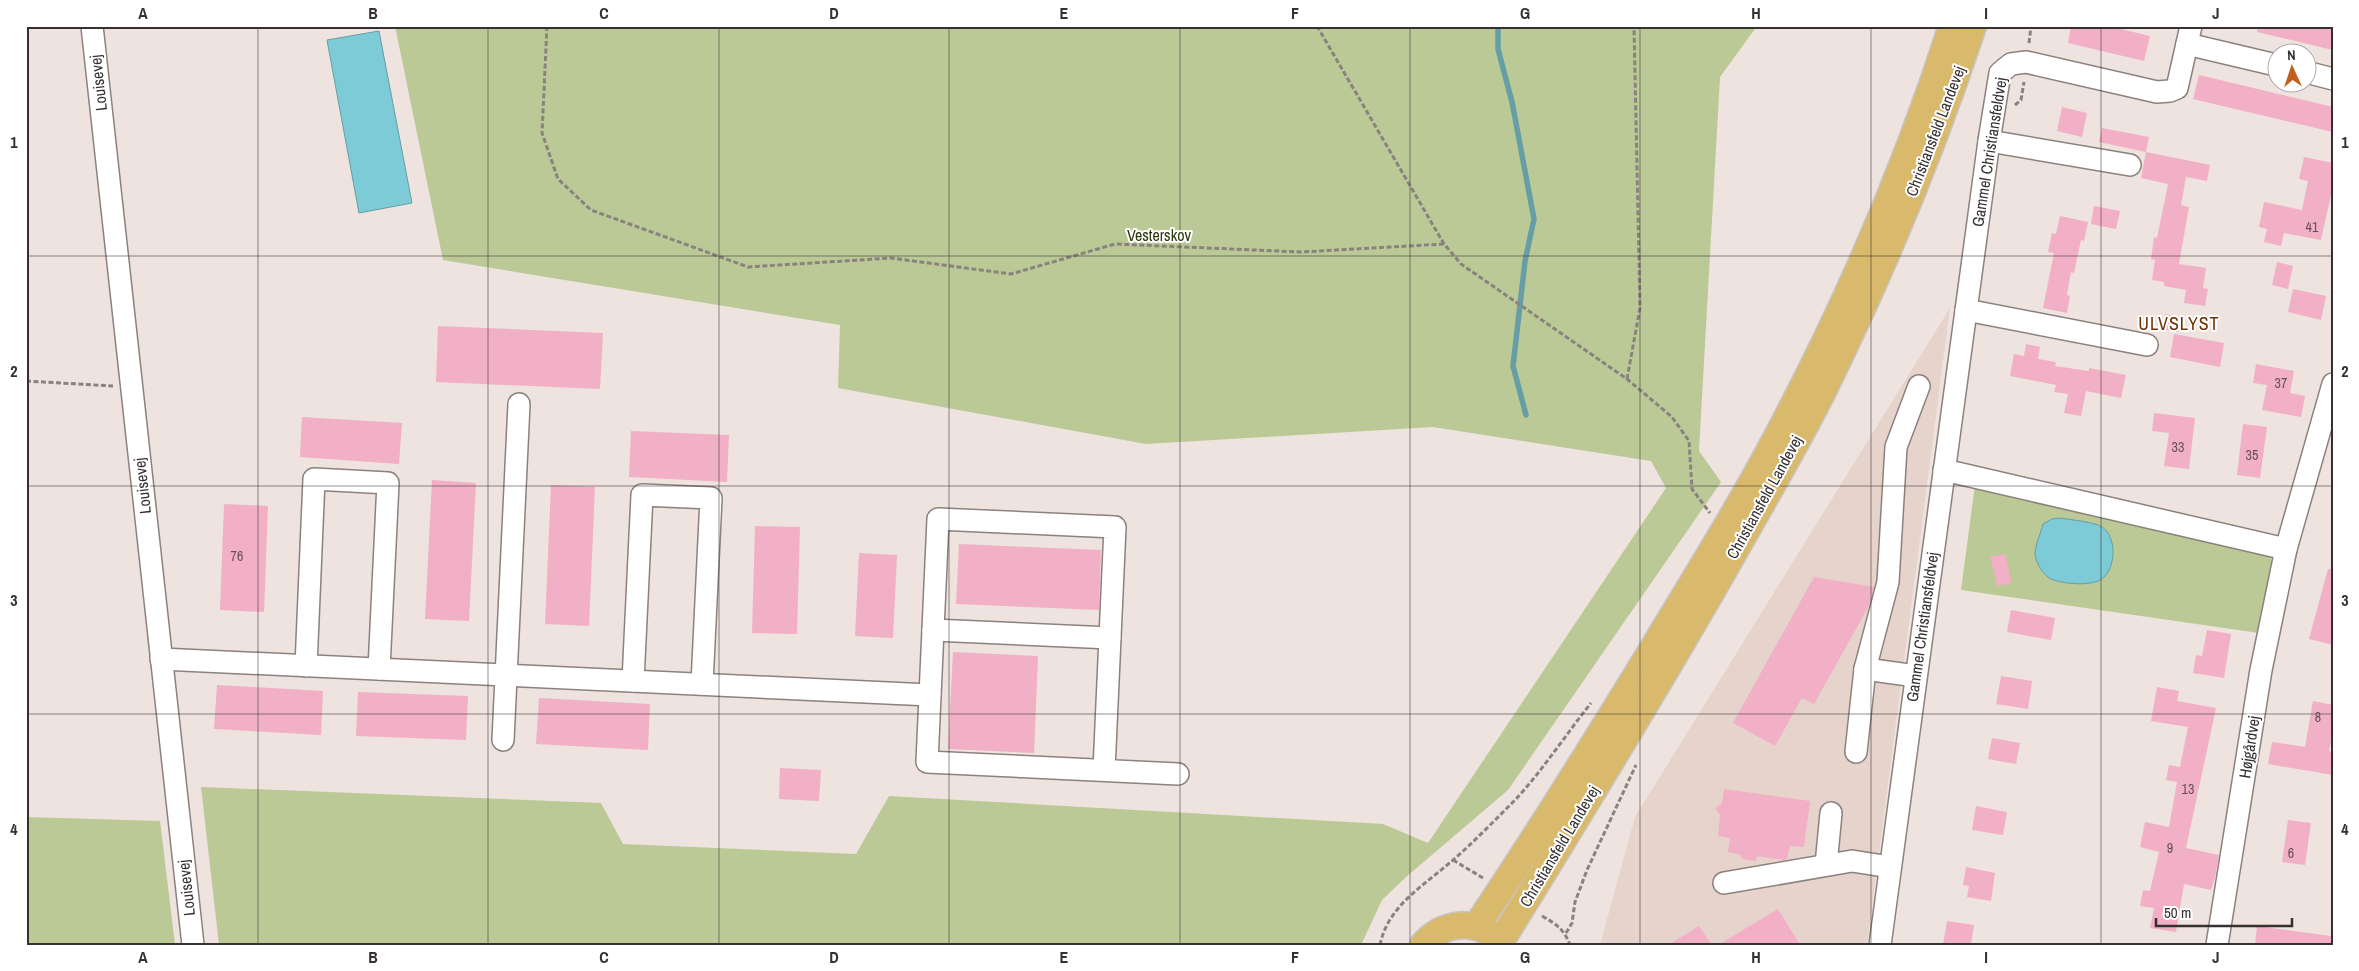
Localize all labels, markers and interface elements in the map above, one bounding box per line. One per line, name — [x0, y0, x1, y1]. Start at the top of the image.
text: A — [138, 2, 148, 24]
text: B — [368, 2, 378, 24]
text: C — [599, 2, 609, 24]
text: D — [829, 2, 839, 24]
text: E — [1060, 2, 1069, 24]
text: F — [1291, 2, 1299, 24]
text: G — [1520, 2, 1530, 24]
text: H — [1751, 2, 1761, 24]
text: I — [1984, 2, 1988, 24]
text: J — [2212, 2, 2220, 24]
north arrow — [2266, 42, 2316, 92]
text: N — [2287, 46, 2296, 64]
street label: Louisevej — [84, 54, 112, 112]
street label: Christiansfeld Landevej — [1900, 63, 1970, 199]
street label: Gammel Christiansfeldvej — [1966, 76, 2012, 228]
text: 1 — [10, 131, 18, 153]
text: 1 — [2341, 131, 2349, 153]
house number: 41 — [2306, 218, 2319, 236]
park label: Vesterskov — [1127, 224, 1192, 246]
district label: ULVSLYST — [2138, 311, 2220, 336]
text: 2 — [10, 360, 18, 382]
text: 2 — [2341, 360, 2349, 382]
house number: 37 — [2275, 374, 2287, 392]
street label: Christiansfeld Landevej — [1721, 431, 1807, 563]
house number: 33 — [2172, 438, 2184, 456]
house number: 35 — [2246, 446, 2258, 464]
street label: Louisevej — [128, 457, 156, 515]
house number: 76 — [231, 547, 243, 565]
street label: Gammel Christiansfeldvej — [1901, 551, 1943, 703]
text: 3 — [10, 589, 18, 611]
text: 3 — [2341, 589, 2349, 611]
house number: 8 — [2315, 708, 2321, 726]
street label: Højgårdvej — [2233, 714, 2265, 780]
house number: 13 — [2182, 780, 2194, 798]
street label: Christiansfeld Landevej — [1514, 781, 1604, 911]
text: 4 — [10, 818, 18, 840]
text: 4 — [2341, 818, 2349, 840]
house number: 9 — [2167, 839, 2173, 857]
house number: 6 — [2288, 844, 2294, 862]
street label: Louisevej — [172, 859, 200, 917]
scale bar — [2156, 896, 2293, 928]
text: 50 m — [2164, 902, 2191, 923]
text: A — [138, 946, 148, 968]
text: B — [368, 946, 378, 968]
text: C — [599, 946, 609, 968]
text: D — [829, 946, 839, 968]
text: E — [1060, 946, 1069, 968]
text: F — [1291, 946, 1299, 968]
text: G — [1520, 946, 1530, 968]
text: H — [1751, 946, 1761, 968]
text: I — [1984, 946, 1988, 968]
text: J — [2212, 946, 2220, 968]

